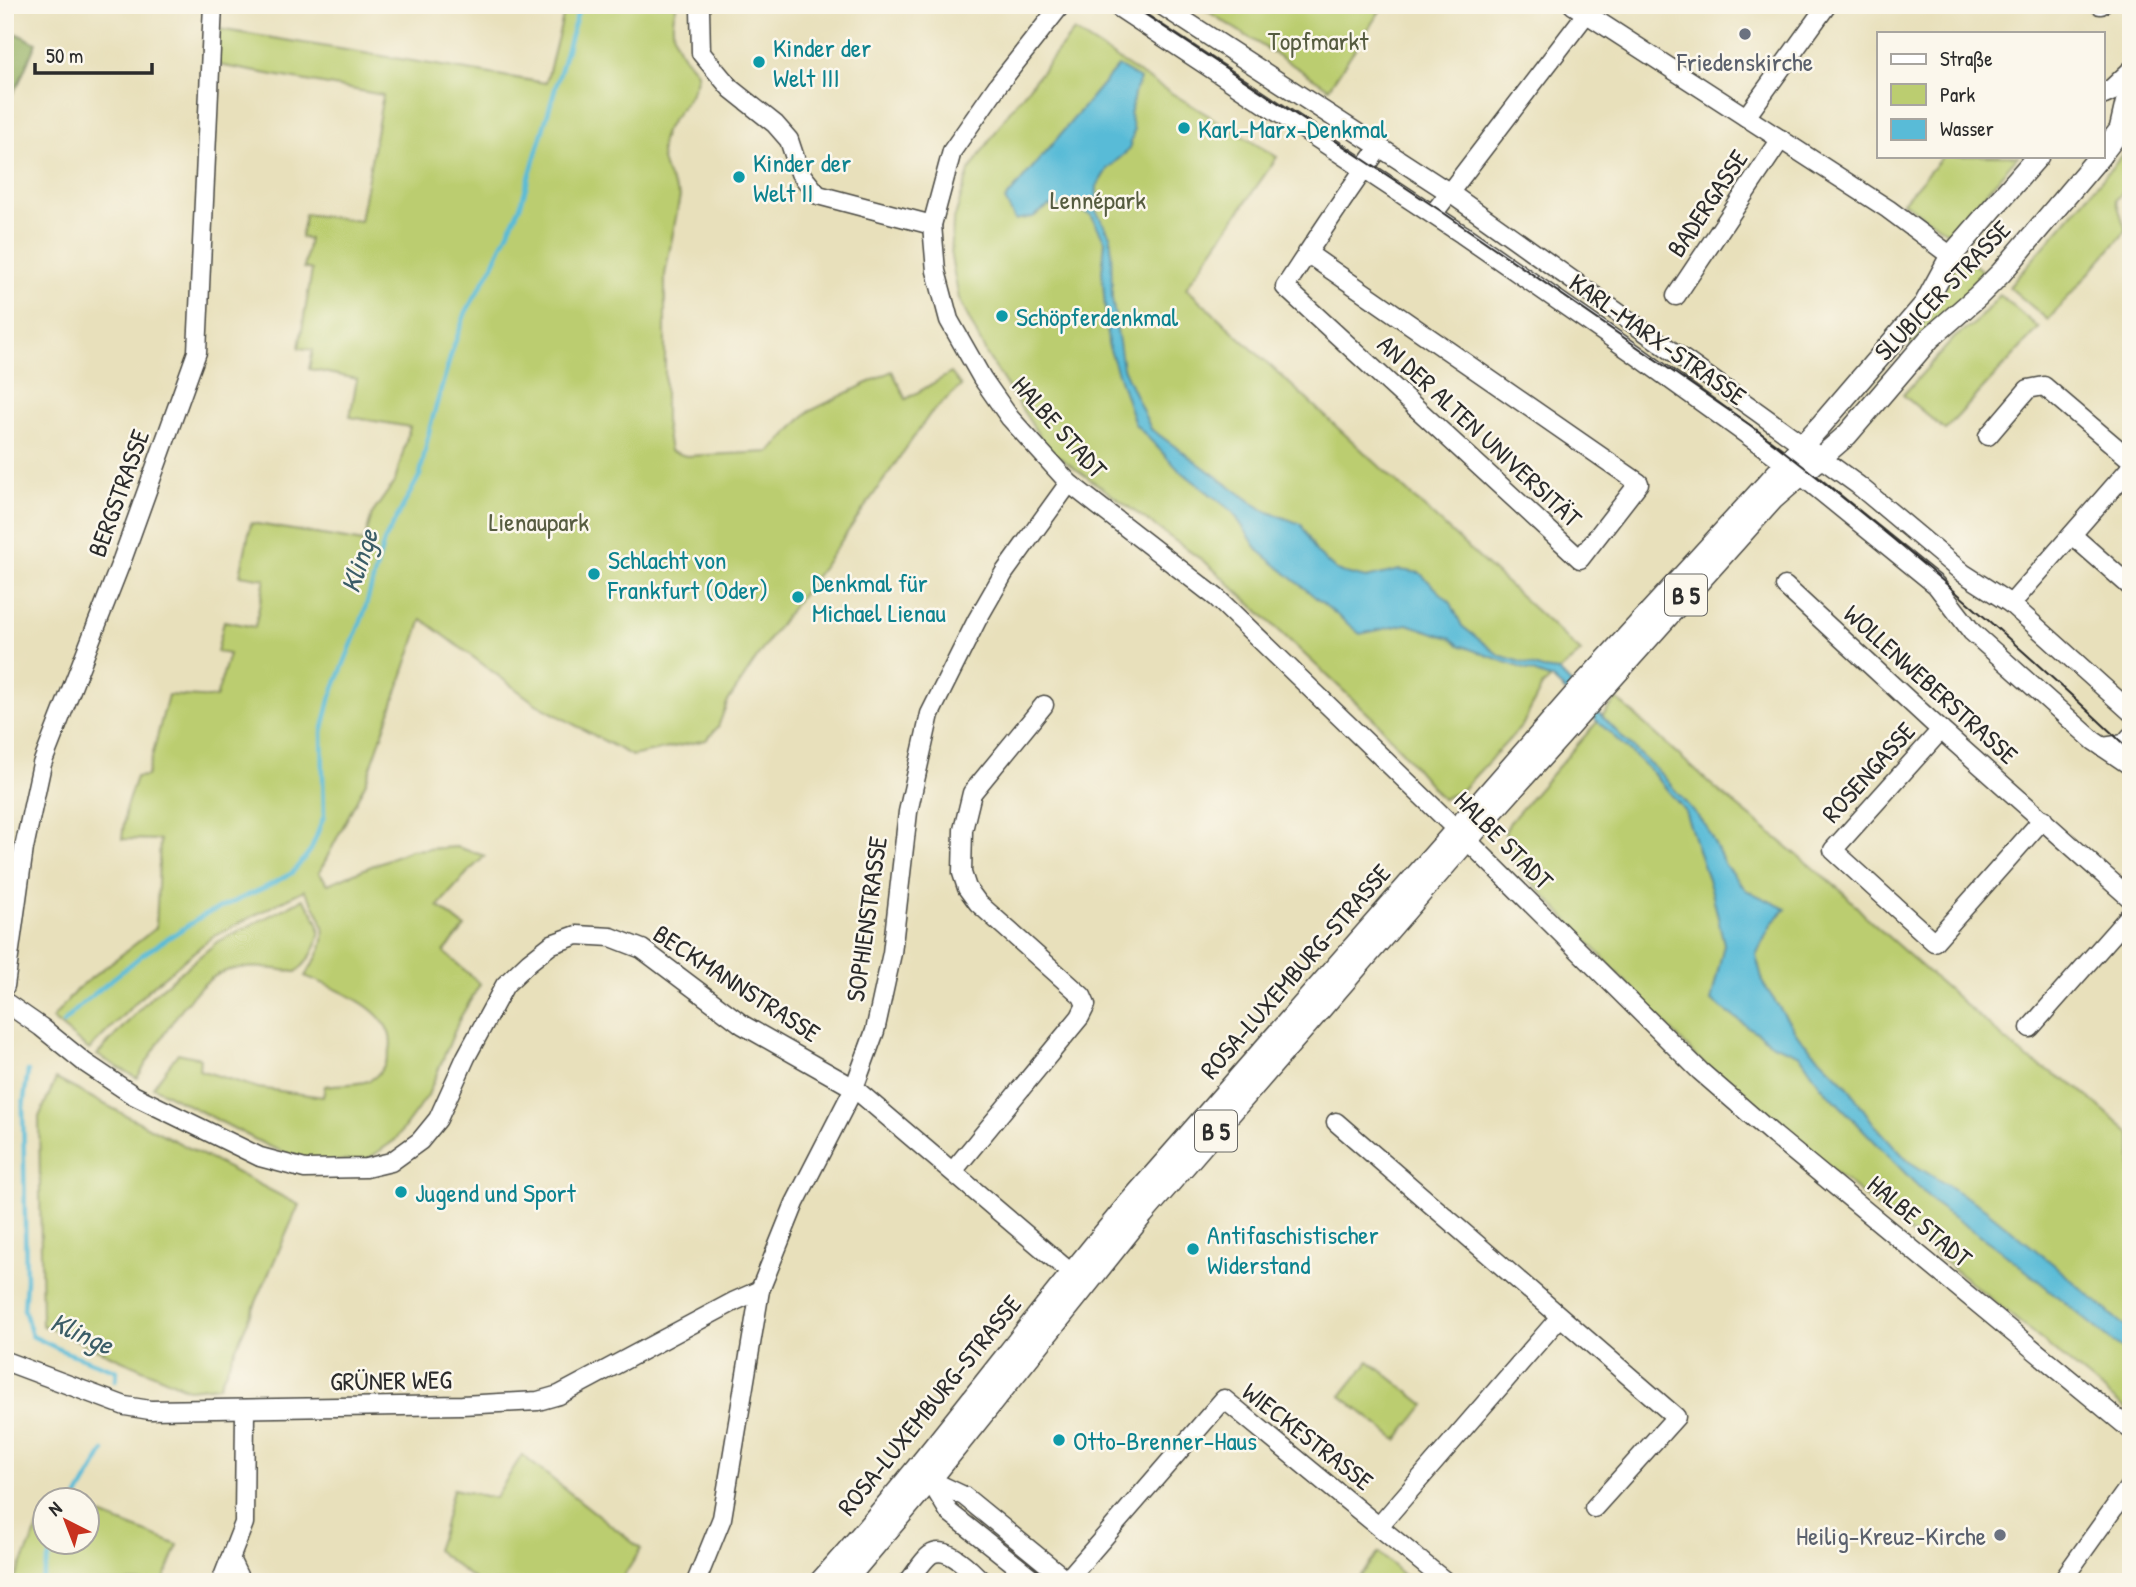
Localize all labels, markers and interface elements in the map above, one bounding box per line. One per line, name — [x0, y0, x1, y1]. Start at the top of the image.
park label: Topfmarkt — [1268, 23, 1369, 58]
marker: Friedenskirche — [1737, 26, 1753, 42]
place label: Kinder der Welt III — [773, 30, 871, 95]
scale bar — [35, 32, 152, 76]
legend — [1877, 32, 2104, 158]
text: 50 m — [46, 41, 83, 70]
place label: Friedenskirche — [1676, 44, 1813, 79]
text: Straße — [1940, 44, 1993, 73]
marker: Kinder der Welt III — [751, 54, 767, 70]
text: Park — [1940, 80, 1975, 109]
place label: Karl-Marx-Denkmal — [1198, 111, 1387, 146]
text: Wasser — [1940, 114, 1994, 143]
marker: Karl-Marx-Denkmal — [1176, 120, 1192, 136]
street label: BADERGASSE — [1658, 142, 1756, 263]
place label: Kinder der Welt II — [753, 145, 851, 210]
marker: Kinder der Welt II — [731, 169, 747, 185]
park label: Lennépark — [1050, 182, 1146, 217]
street label: SLUBICER STRASSE — [1866, 212, 2018, 368]
street label: KARL-MARX-STRASSE — [1563, 265, 1754, 413]
place label: Schöpferdenkmal — [1016, 299, 1178, 334]
marker: Schöpferdenkmal — [994, 308, 1010, 324]
street label: AN DER ALTEN UNIVERSITÄT — [1370, 327, 1590, 535]
street label: HALBE STADT — [1005, 368, 1116, 486]
street label: BERGSTRASSE — [79, 424, 157, 561]
park label: Lienaupark — [489, 504, 589, 539]
water label: Klinge — [331, 523, 388, 598]
place label: Schlacht von Frankfurt (Oder) — [607, 542, 768, 607]
place label: Denkmal für Michael Lienau — [812, 565, 946, 630]
marker: Schlacht von Frankfurt (Oder) — [586, 566, 602, 582]
road number: B 5 — [1665, 574, 1707, 616]
marker: Denkmal für Michael Lienau — [790, 589, 806, 605]
street label: WOLLENWEBERSTRASSE — [1836, 596, 2026, 772]
street label: ROSENGASSE — [1813, 714, 1923, 830]
street label: HALBE STADT — [1447, 783, 1562, 898]
street label: SOPHIENSTRASSE — [837, 834, 895, 1004]
street label: ROSA-LUXEMBURG-STRASSE — [1192, 856, 1398, 1086]
street label: BECKMANNSTRASSE — [647, 916, 828, 1050]
road number: B 5 — [1195, 1111, 1237, 1152]
street label: HALBE STADT — [1860, 1167, 1980, 1276]
place label: Jugend und Sport — [415, 1175, 577, 1210]
marker: Jugend und Sport — [393, 1184, 409, 1200]
place label: Antifaschistischer Widerstand — [1207, 1217, 1379, 1282]
marker: Antifaschistischer Widerstand — [1185, 1241, 1201, 1257]
street label: ROSA-LUXEMBURG-STRASSE — [829, 1287, 1029, 1523]
water label: Klinge — [45, 1302, 121, 1364]
street label: GRÜNER WEG — [330, 1361, 453, 1399]
street label: WIECKESTRASSE — [1235, 1374, 1381, 1498]
place label: Otto-Brenner-Haus — [1073, 1423, 1257, 1458]
marker: Otto-Brenner-Haus — [1051, 1432, 1067, 1448]
north arrow — [32, 1486, 102, 1556]
text: N — [42, 1495, 67, 1521]
place label: Heilig-Kreuz-Kirche — [1796, 1518, 1986, 1553]
marker: Heilig-Kreuz-Kirche — [1992, 1527, 2008, 1543]

